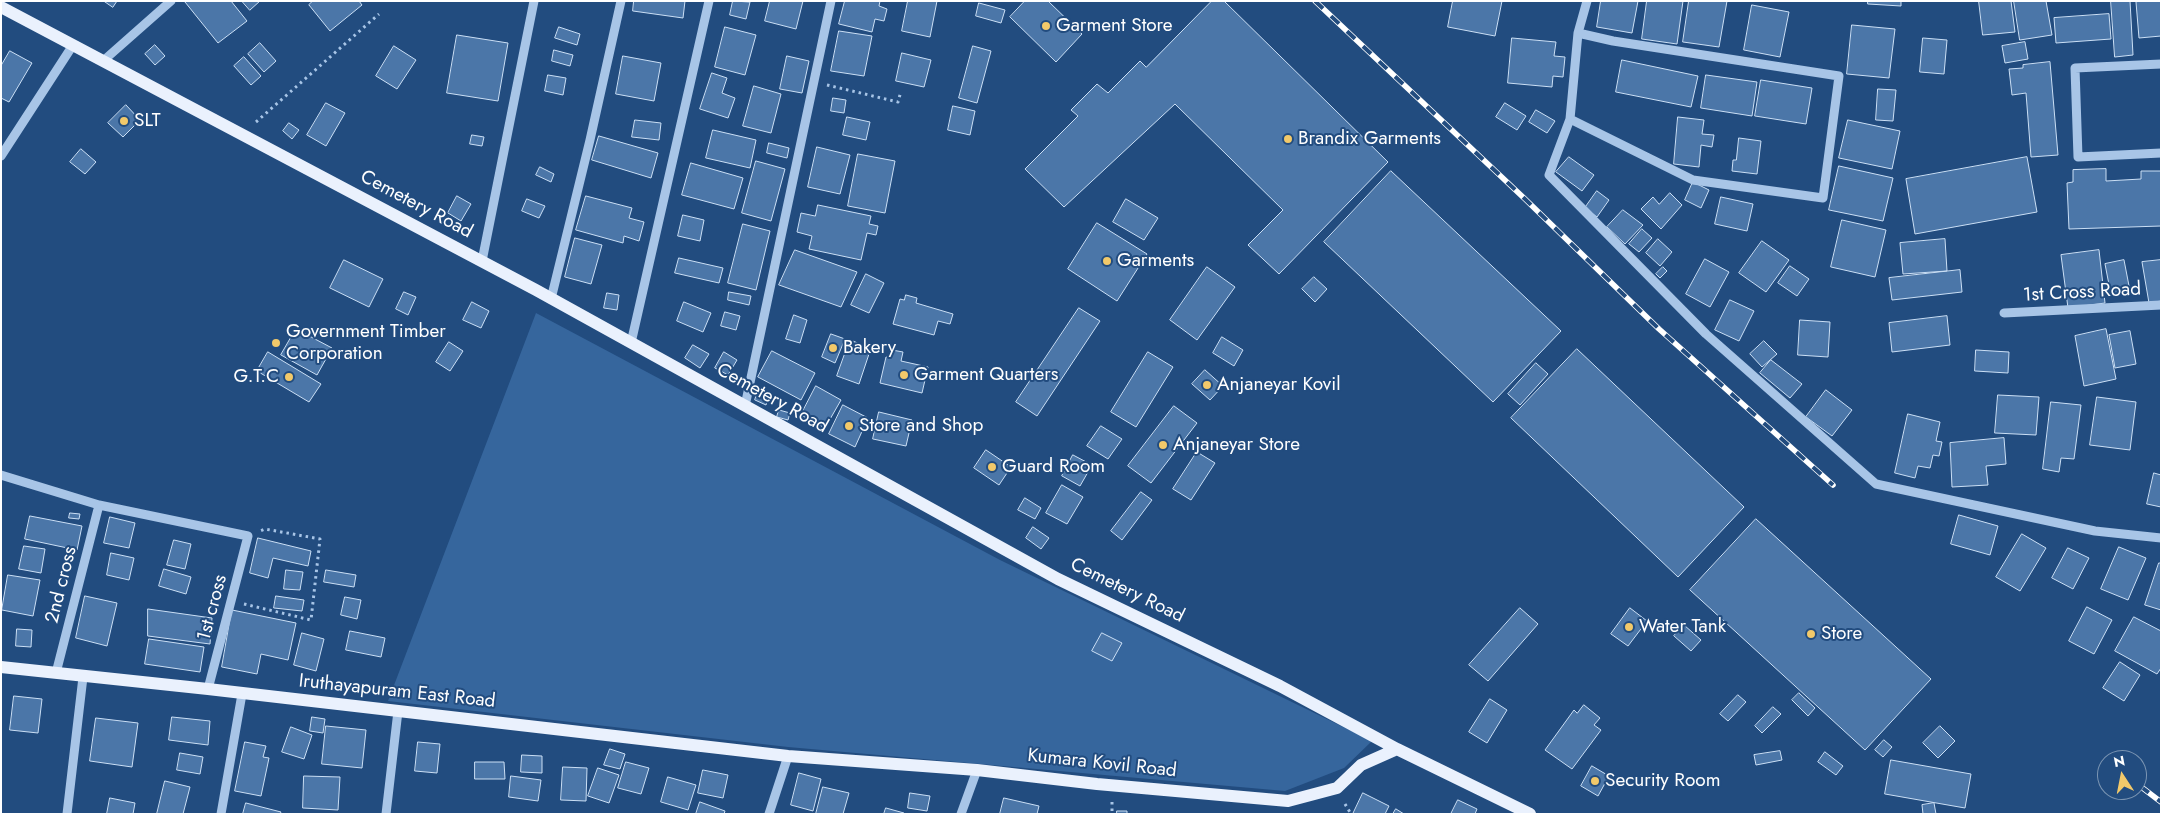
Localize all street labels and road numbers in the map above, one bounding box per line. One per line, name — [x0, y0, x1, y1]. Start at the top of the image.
street label: Cemetery Road — [356, 166, 476, 244]
street label: 1st Cross Road — [2022, 279, 2142, 307]
street label: Cemetery Road — [712, 359, 832, 439]
street label: 2nd cross — [41, 544, 83, 626]
street label: Cemetery Road — [1066, 554, 1188, 628]
street label: 1st cross — [193, 572, 233, 644]
street label: Iruthayapuram East Road — [298, 670, 496, 714]
street label: Kumara Kovil Road — [1026, 745, 1178, 783]

